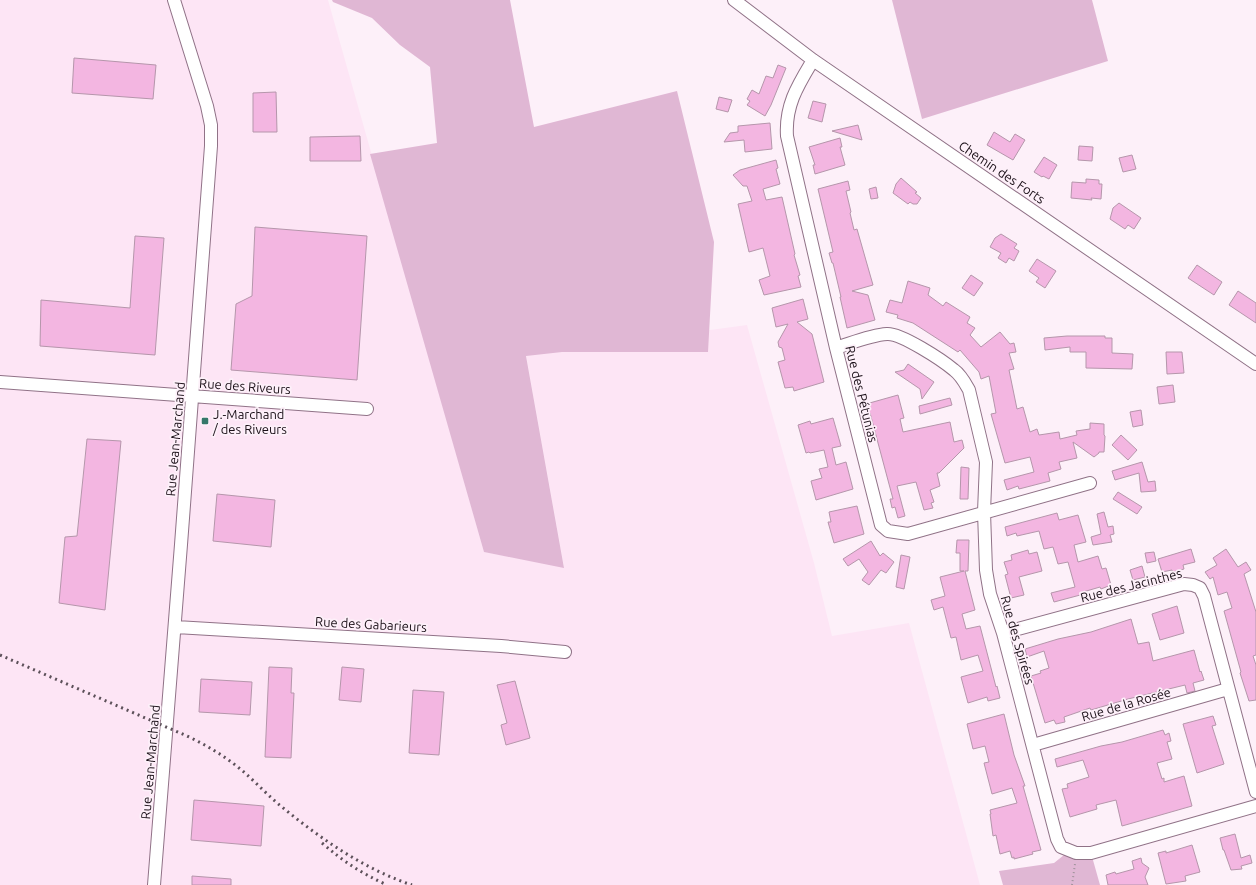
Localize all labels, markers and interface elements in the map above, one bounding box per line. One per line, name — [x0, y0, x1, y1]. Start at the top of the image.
street label: Chemin des Forts — [956, 138, 1048, 206]
street label: Rue des Pétunias — [843, 344, 881, 444]
street label: Rue des Riveurs — [199, 376, 292, 396]
street label: Rue Jean-Marchand — [163, 381, 187, 497]
place label: J.-Marchand / des Riveurs — [212, 407, 287, 436]
marker: J.-Marchand / des Riveurs — [200, 416, 210, 426]
street label: Rue des Jacinthes — [1079, 566, 1184, 604]
street label: Rue des Spirées — [999, 594, 1037, 686]
street label: Rue des Gabarieurs — [315, 614, 428, 634]
street label: Rue de la Rosée — [1080, 685, 1172, 723]
street label: Rue Jean-Marchand — [138, 704, 162, 820]

